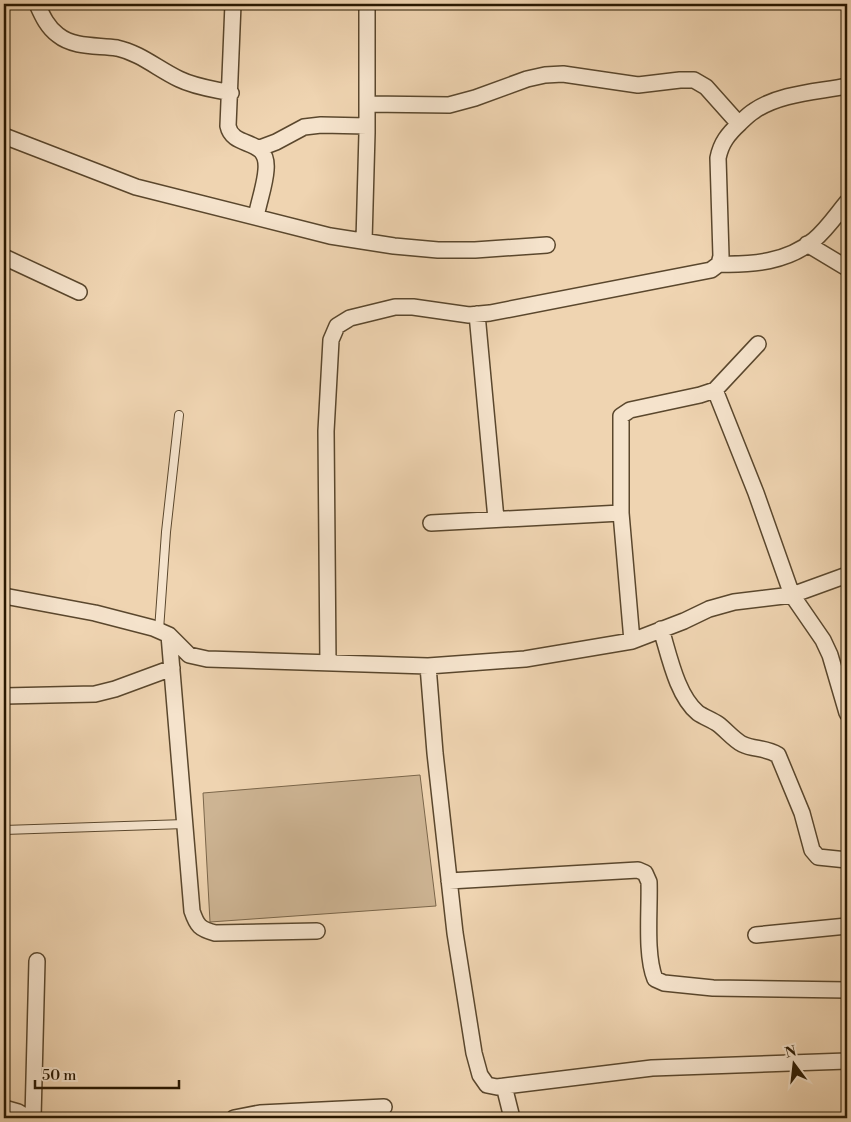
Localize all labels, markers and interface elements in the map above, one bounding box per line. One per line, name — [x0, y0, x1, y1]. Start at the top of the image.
north arrow — [768, 1040, 818, 1090]
text: N — [783, 1042, 799, 1063]
scale bar — [35, 1057, 179, 1089]
text: 50 m — [42, 1066, 76, 1085]

